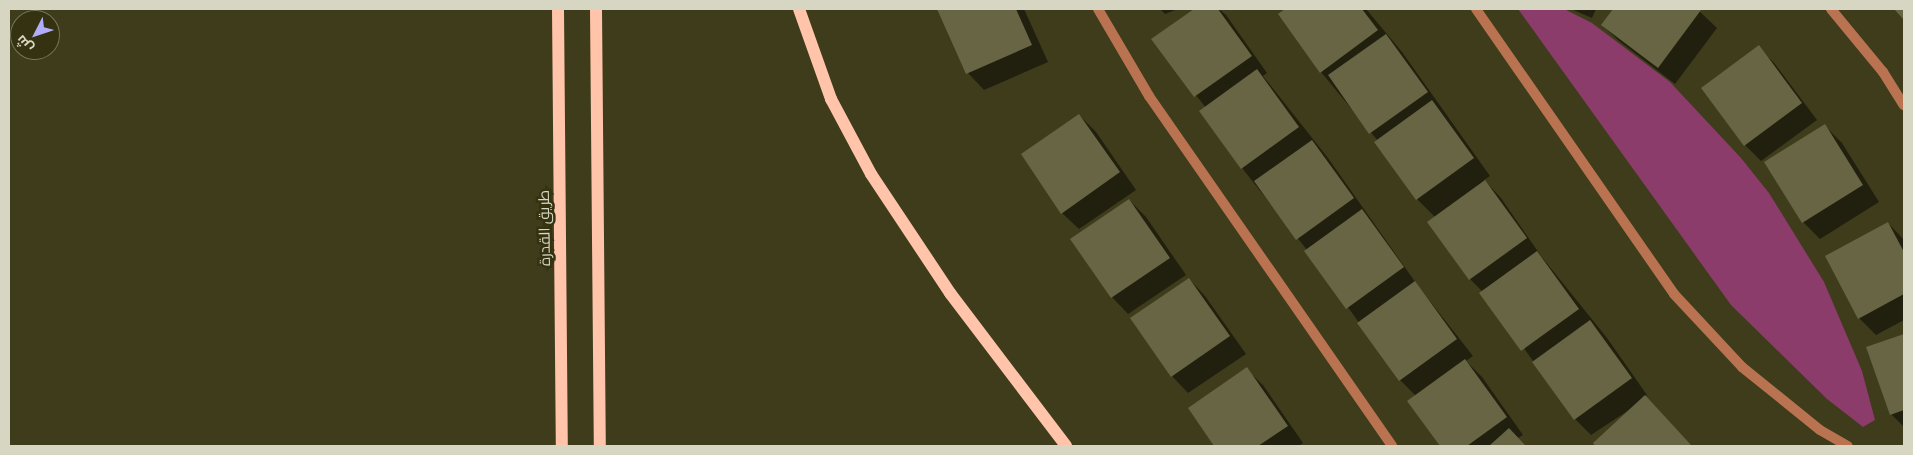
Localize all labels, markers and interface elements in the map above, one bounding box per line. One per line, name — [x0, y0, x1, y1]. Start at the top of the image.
north arrow — [10, 10, 60, 60]
text: ش — [12, 31, 37, 57]
street label: طريق القدرة — [535, 190, 555, 266]

